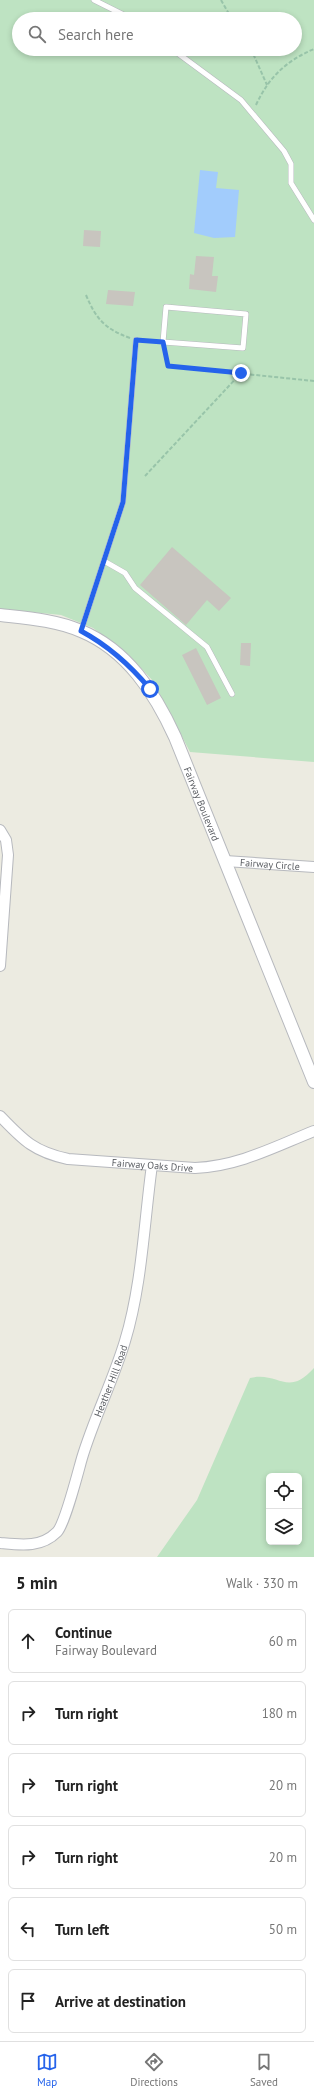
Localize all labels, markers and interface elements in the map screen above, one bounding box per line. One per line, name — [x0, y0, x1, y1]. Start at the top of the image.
search box — [12, 12, 302, 56]
icon: search — [26, 23, 48, 45]
text: Search here — [58, 25, 134, 44]
route end — [232, 364, 250, 382]
route start — [141, 680, 159, 698]
street label: Fairway Boulevard — [181, 765, 222, 843]
street label: Fairway Circle — [240, 856, 300, 873]
street label: Fairway Oaks Drive — [111, 1156, 194, 1175]
street label: Heather Hill Road — [91, 1343, 130, 1419]
map controls — [266, 1473, 302, 1545]
button: locate — [266, 1473, 302, 1509]
button: layers — [266, 1509, 302, 1545]
text: 5 min — [16, 1572, 57, 1594]
text: Walk · 330 m — [226, 1575, 298, 1592]
text: Continue — [55, 1623, 112, 1642]
icon: ahead — [17, 1630, 39, 1652]
text: 60 m — [269, 1633, 297, 1650]
text: Fairway Boulevard — [55, 1642, 157, 1659]
icon: right — [17, 1702, 39, 1724]
text: Turn right — [55, 1704, 118, 1723]
text: 180 m — [262, 1705, 297, 1722]
icon: right — [17, 1774, 39, 1796]
text: Turn right — [55, 1776, 118, 1795]
text: 20 m — [269, 1777, 297, 1794]
icon: right — [17, 1846, 39, 1868]
text: Turn right — [55, 1848, 118, 1867]
text: 20 m — [269, 1849, 297, 1866]
icon: left — [17, 1918, 39, 1940]
text: Turn left — [55, 1920, 109, 1939]
text: 50 m — [269, 1921, 297, 1938]
icon: arrive — [17, 1990, 39, 2012]
text: Arrive at destination — [55, 1992, 186, 2011]
tab: Map — [36, 2051, 58, 2089]
tab: Directions — [130, 2051, 178, 2089]
tab: Saved — [250, 2051, 278, 2089]

